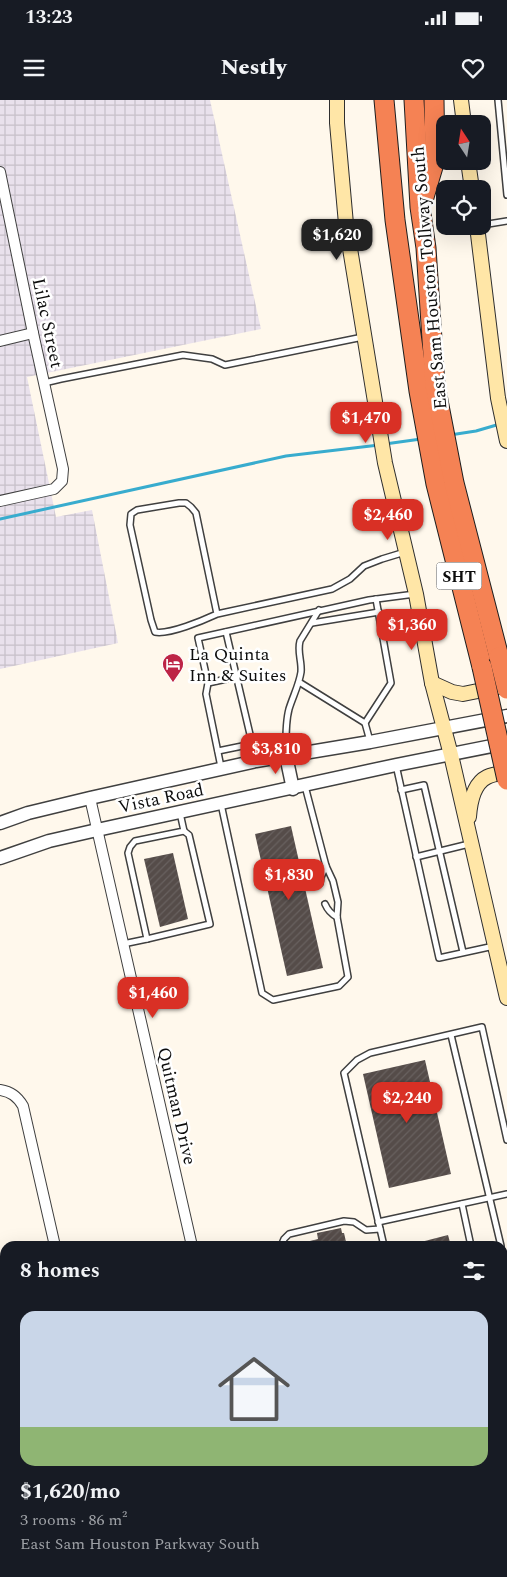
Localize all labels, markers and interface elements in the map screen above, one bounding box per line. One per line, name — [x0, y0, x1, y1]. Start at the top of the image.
text: 13:23 — [25, 3, 73, 32]
text: Nestly — [221, 51, 286, 84]
icon: menu — [20, 54, 48, 82]
icon: heart — [459, 54, 487, 82]
north arrow — [436, 115, 491, 170]
map controls — [436, 115, 491, 235]
street label: East Sam Houston Tollway South — [405, 145, 454, 411]
button: locate — [436, 180, 491, 235]
pin: $1,620 — [296, 219, 378, 261]
text: $1,620 — [312, 223, 362, 247]
street label: Lilac Street — [25, 276, 70, 371]
pin: $1,470 — [325, 402, 407, 444]
text: $1,470 — [341, 406, 391, 430]
pin: $2,460 — [347, 498, 429, 541]
text: $2,460 — [363, 503, 413, 527]
road number: SHT — [436, 562, 482, 590]
pin: $1,360 — [371, 608, 453, 651]
text: $1,360 — [387, 613, 437, 637]
place label: La Quinta Inn & Suites — [189, 641, 287, 689]
hotel icon: La Quinta Inn & Suites — [161, 652, 185, 683]
pin: $3,810 — [235, 732, 317, 775]
text: $3,810 — [251, 737, 301, 761]
street label: Vista Road — [116, 776, 206, 821]
pin: $1,830 — [248, 858, 330, 901]
text: $1,830 — [264, 863, 314, 887]
pin: $1,460 — [112, 976, 194, 1019]
text: $1,460 — [128, 981, 178, 1005]
street label: Quitman Drive — [150, 1045, 203, 1168]
pin: $2,240 — [366, 1082, 448, 1124]
text: $2,240 — [382, 1086, 432, 1110]
text: 8 homes — [20, 1255, 100, 1287]
icon: filters — [460, 1257, 488, 1285]
icon: home — [209, 1344, 299, 1434]
text: $1,620/mo — [20, 1476, 120, 1508]
text: 3 rooms · 86 m² — [20, 1508, 127, 1532]
text: East Sam Houston Parkway South — [20, 1532, 260, 1556]

